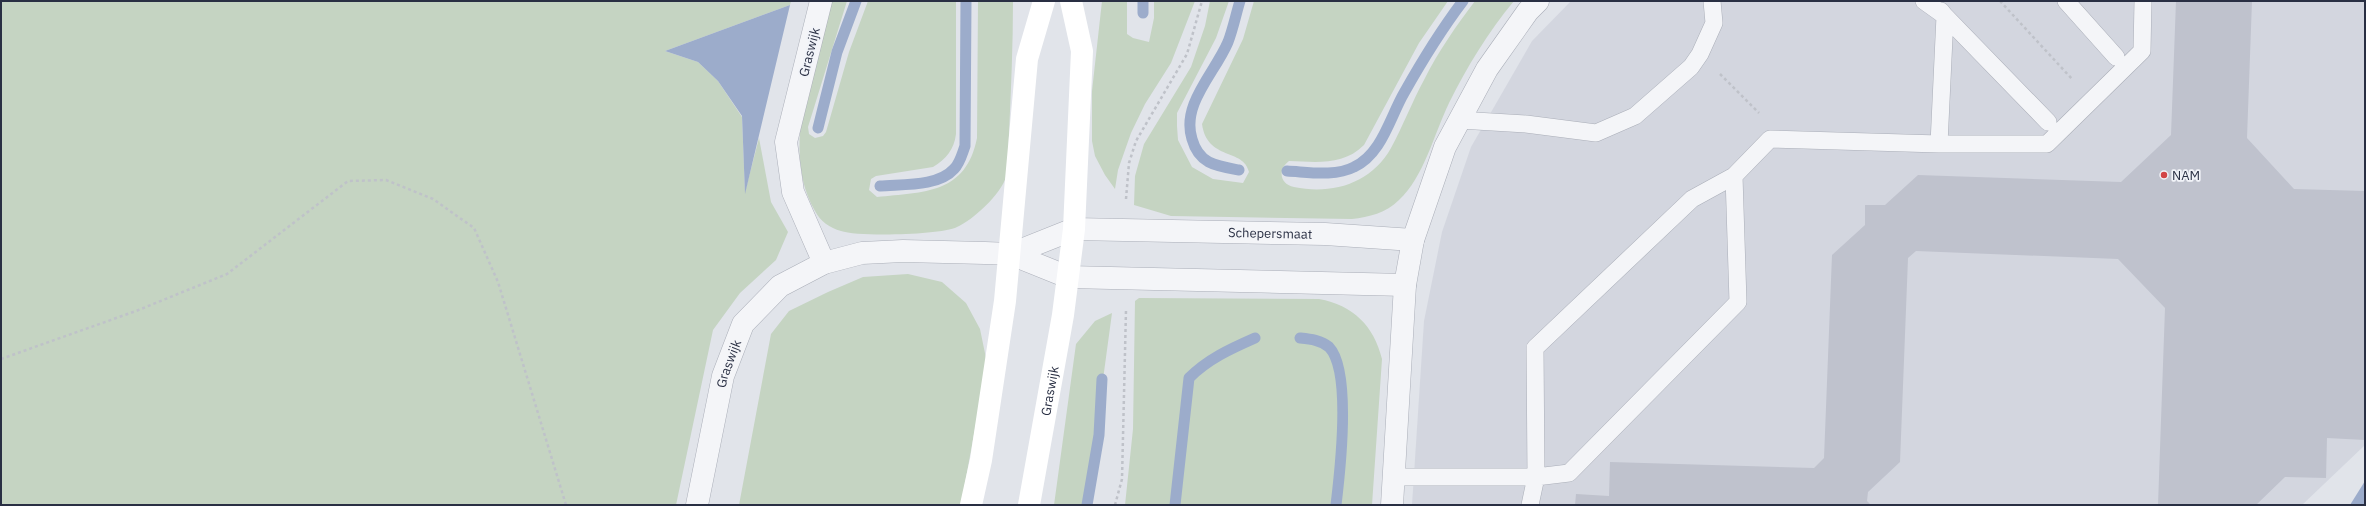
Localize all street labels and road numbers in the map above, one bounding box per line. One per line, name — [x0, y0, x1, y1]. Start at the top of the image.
street label: Graswijk — [795, 26, 824, 79]
street label: Schepersmaat — [1228, 224, 1312, 243]
street label: Graswijk — [713, 337, 745, 389]
street label: Graswijk — [1037, 365, 1063, 417]

